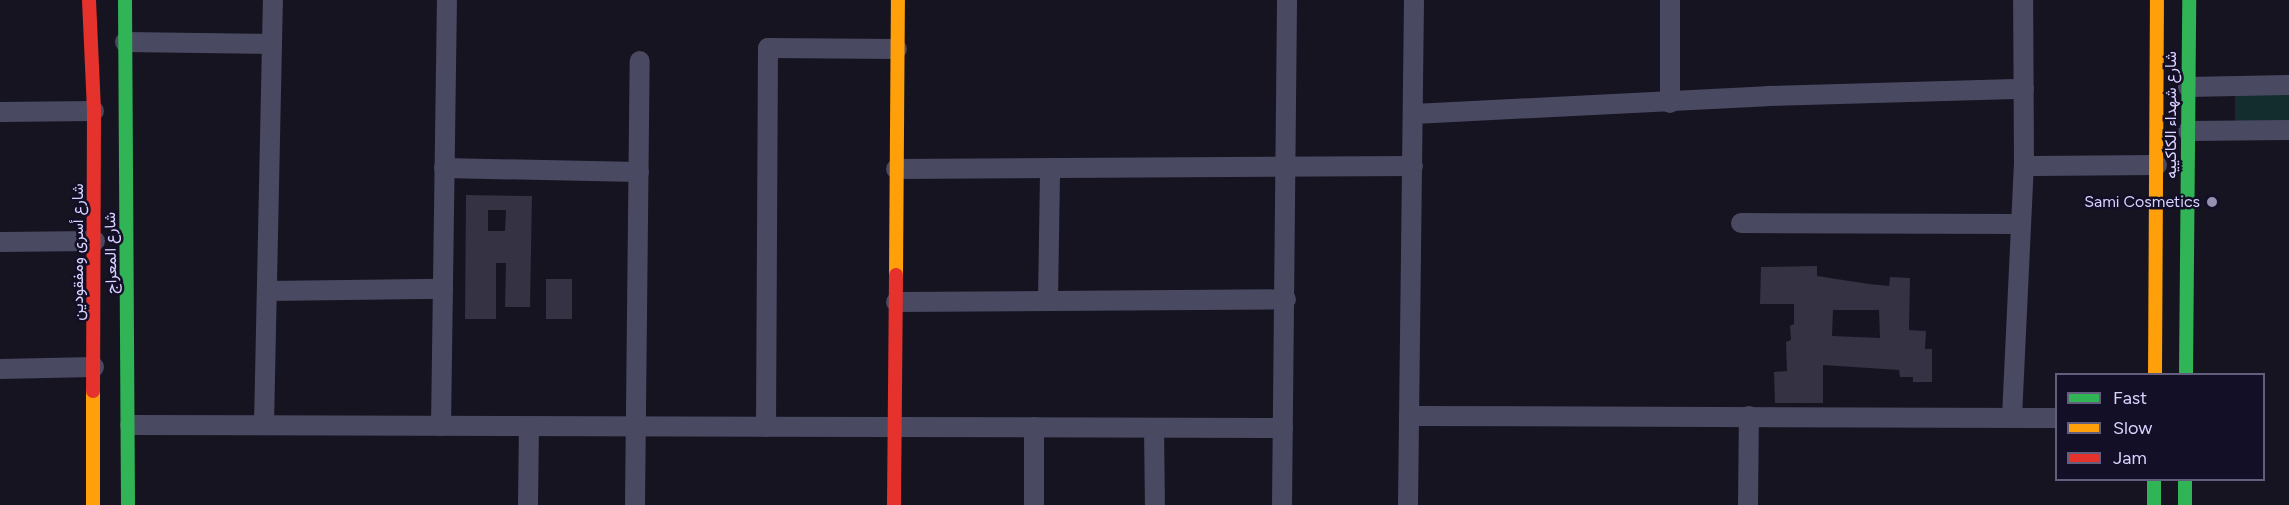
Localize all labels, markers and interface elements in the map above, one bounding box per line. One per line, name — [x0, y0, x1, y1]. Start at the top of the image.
street label: شارع شهداء الكاكييه — [2161, 51, 2181, 179]
street label: شارع أسرى ومفقودين — [68, 183, 88, 321]
place label: Sami Cosmetics — [2084, 192, 2200, 212]
marker: Sami Cosmetics — [2205, 195, 2219, 209]
street label: شارع المعراج — [101, 212, 121, 294]
legend — [2055, 373, 2265, 481]
text: Fast — [2113, 387, 2147, 409]
text: Slow — [2113, 417, 2152, 439]
text: Jam — [2113, 447, 2147, 469]

